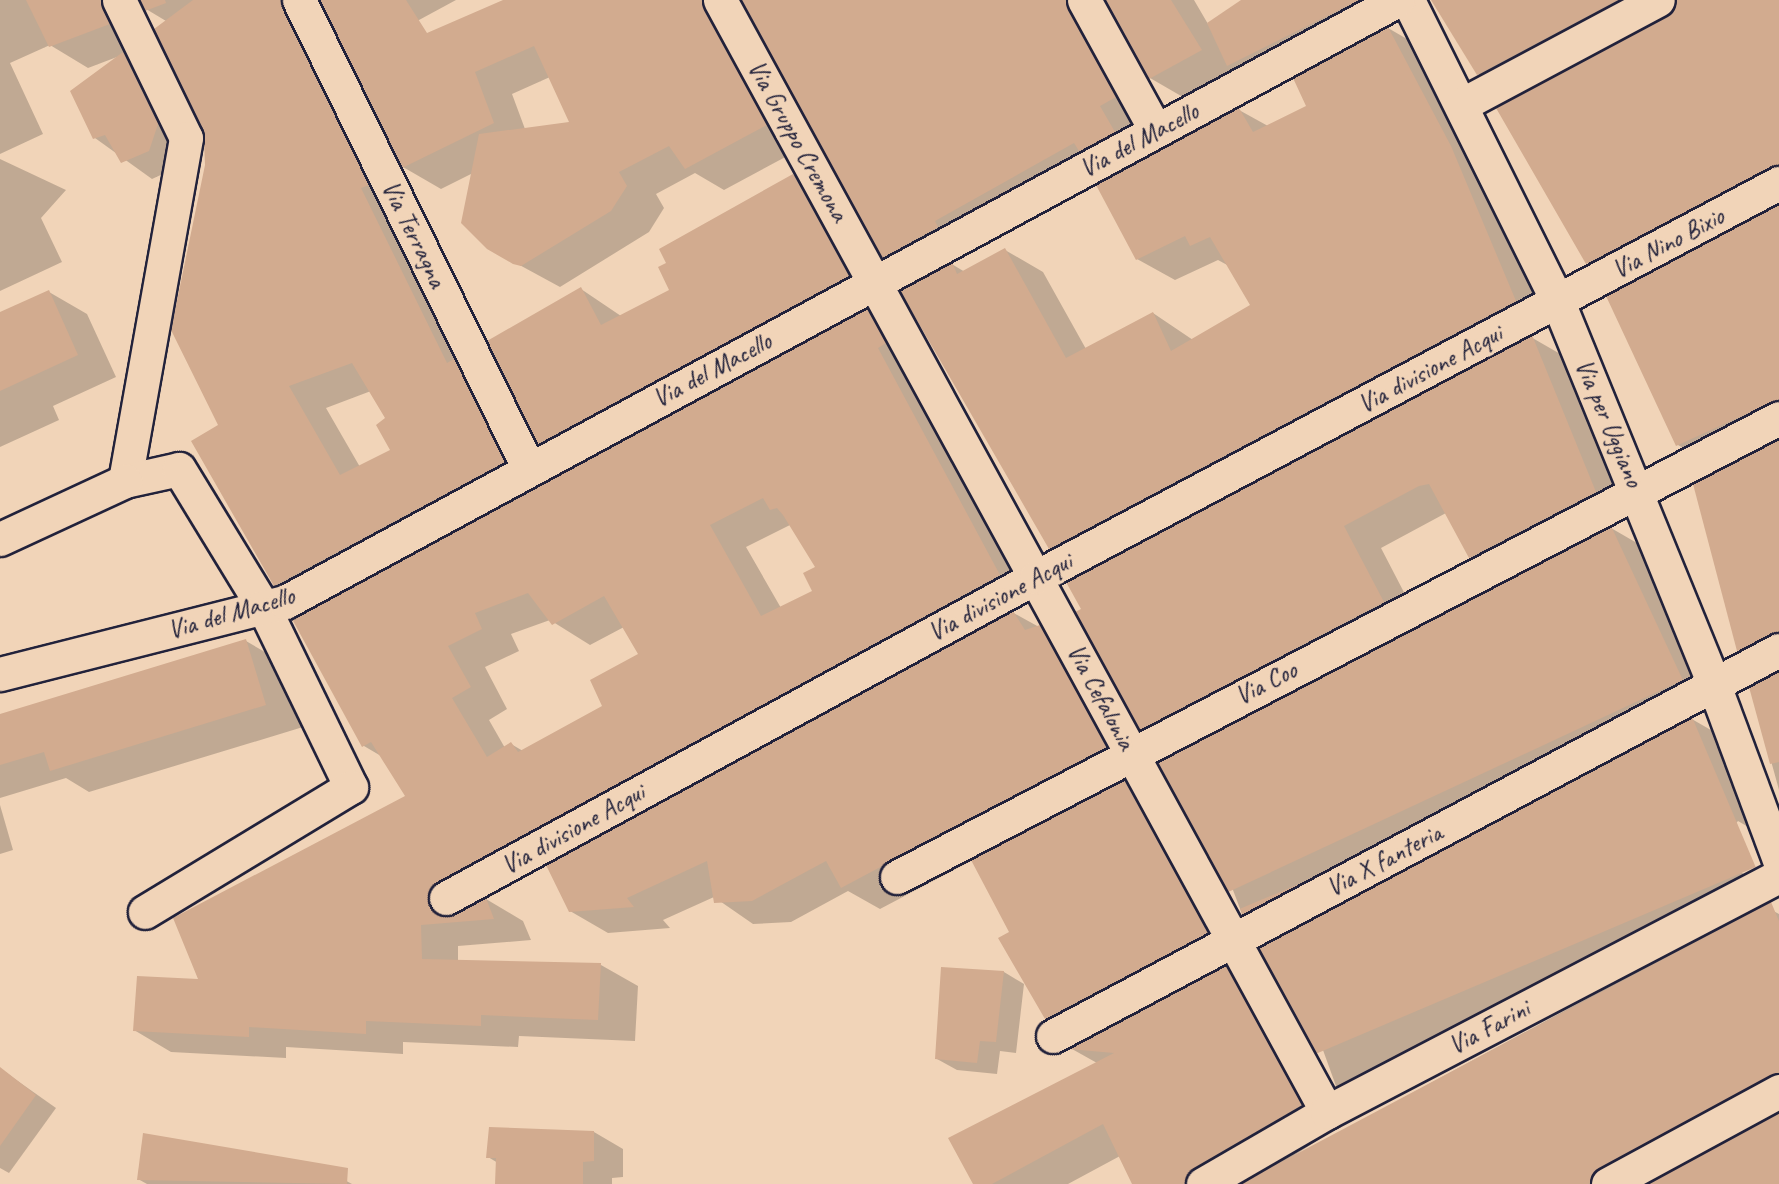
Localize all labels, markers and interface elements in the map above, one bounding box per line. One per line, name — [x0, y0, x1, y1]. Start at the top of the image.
street label: Via Gruppo Cremona — [741, 55, 855, 227]
street label: Via del Macello — [1075, 96, 1203, 184]
street label: Via Terragna — [375, 176, 453, 292]
street label: Via Nino Bixio — [1606, 200, 1730, 286]
street label: Via divisione Acqui — [1353, 318, 1507, 420]
street label: Via del Macello — [648, 326, 776, 414]
street label: Via per Uggiano — [1568, 354, 1650, 492]
street label: Via divisione Acqui — [923, 546, 1077, 648]
street label: Via del Macello — [165, 580, 297, 646]
street label: Via Cefalonia — [1061, 640, 1141, 754]
street label: Via Coo — [1230, 654, 1302, 712]
street label: Via divisione Acqui — [496, 777, 650, 881]
street label: Via X fanteria — [1321, 816, 1447, 904]
street label: Via Farini — [1443, 993, 1535, 1061]

